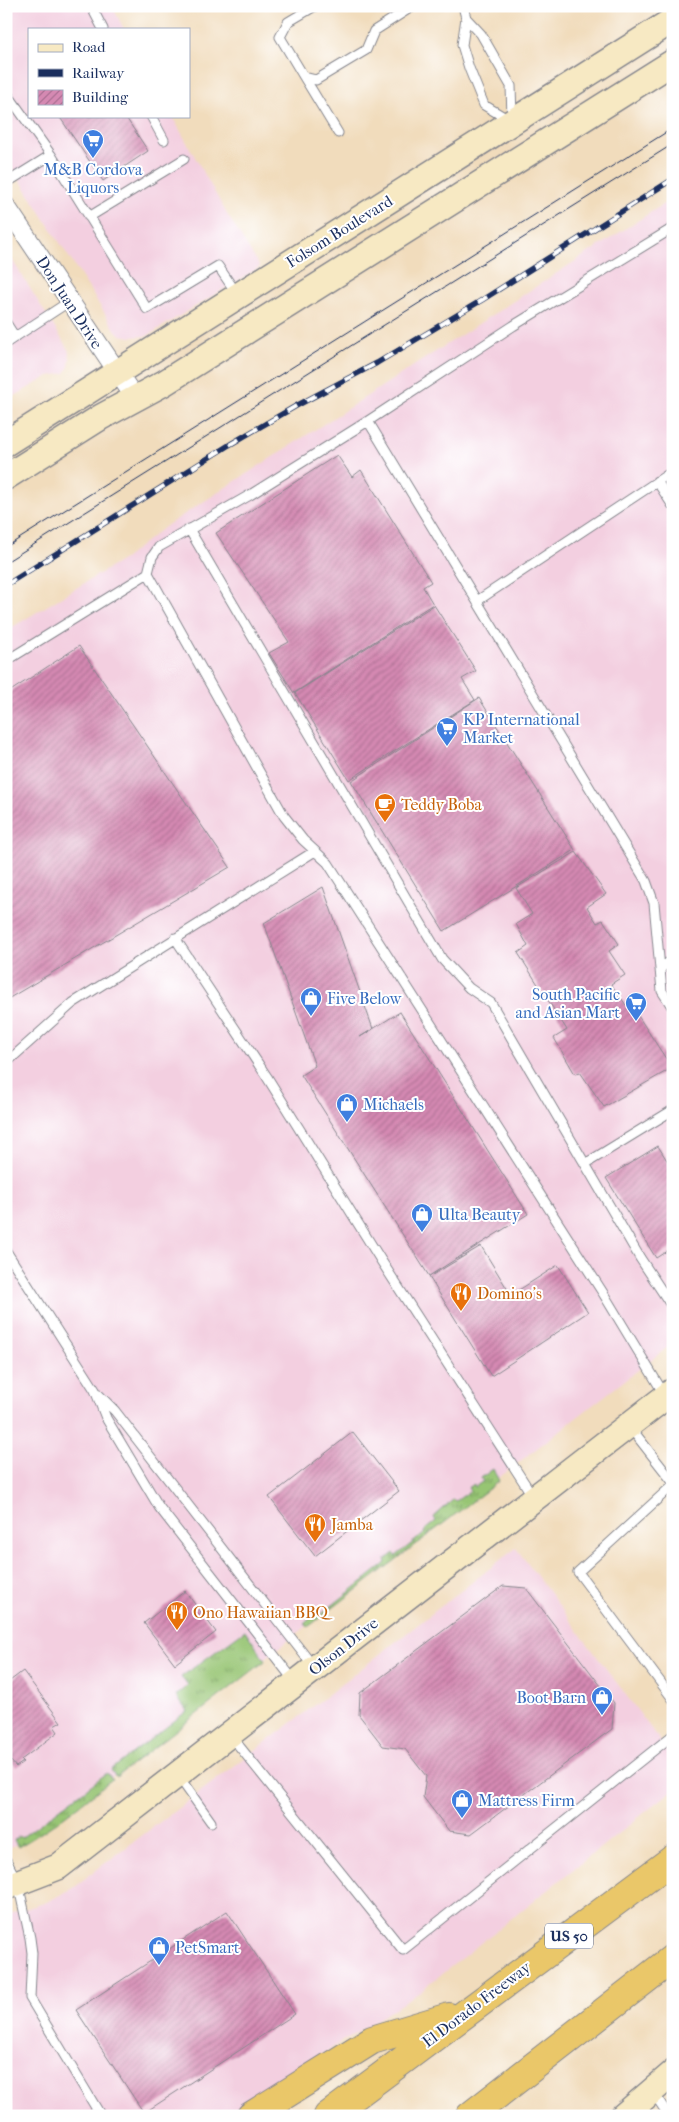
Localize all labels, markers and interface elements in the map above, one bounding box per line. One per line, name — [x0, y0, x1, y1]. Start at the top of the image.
legend — [28, 28, 190, 118]
text: Road — [72, 38, 106, 56]
text: Railway — [72, 64, 125, 82]
text: Building — [72, 88, 129, 106]
supermarket icon: M&B Cordova Liquors — [81, 128, 105, 159]
place label: M&B Cordova Liquors — [44, 160, 143, 197]
street label: Folsom Boulevard — [283, 191, 396, 272]
street label: Don Juan Drive — [32, 252, 107, 352]
place label: KP International Market — [463, 710, 580, 747]
supermarket icon: KP International Market — [435, 716, 459, 747]
cafe icon: Teddy Boba — [373, 792, 397, 823]
place label: Teddy Boba — [401, 795, 482, 814]
place label: South Pacific and Asian Mart — [515, 985, 620, 1022]
shop icon: Five Below — [299, 986, 323, 1017]
place label: Five Below — [327, 989, 402, 1008]
supermarket icon: South Pacific and Asian Mart — [624, 991, 648, 1022]
shop icon: Michaels — [335, 1092, 359, 1123]
place label: Michaels — [363, 1095, 424, 1114]
shop icon: Ulta Beauty — [410, 1202, 434, 1233]
place label: Ulta Beauty — [438, 1205, 521, 1224]
restaurant icon: Domino's — [449, 1281, 473, 1312]
place label: Domino's — [477, 1284, 542, 1303]
restaurant icon: Jamba — [303, 1512, 327, 1543]
place label: Jamba — [329, 1515, 374, 1534]
restaurant icon: Ono Hawaiian BBQ — [165, 1600, 189, 1631]
place label: Ono Hawaiian BBQ — [193, 1603, 334, 1622]
street label: Olson Drive — [305, 1613, 382, 1679]
shop icon: Boot Barn — [590, 1685, 614, 1716]
place label: Boot Barn — [516, 1688, 587, 1707]
shop icon: Mattress Firm — [450, 1788, 474, 1819]
place label: Mattress Firm — [478, 1791, 575, 1810]
road number: US 50 — [545, 1924, 593, 1948]
shop icon: PetSmart — [147, 1935, 171, 1966]
place label: PetSmart — [175, 1938, 240, 1957]
street label: El Dorado Freeway — [418, 1957, 535, 2051]

